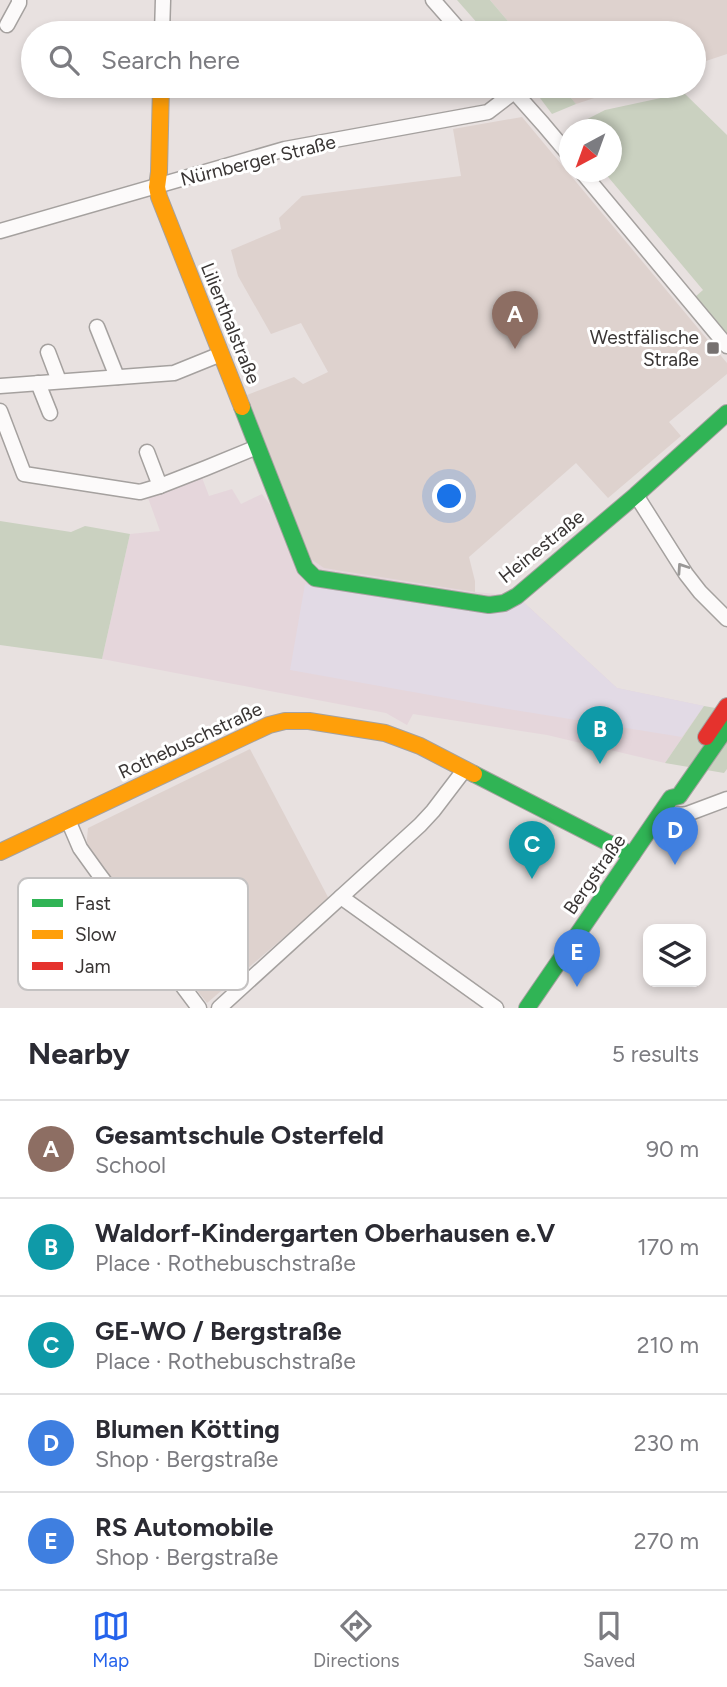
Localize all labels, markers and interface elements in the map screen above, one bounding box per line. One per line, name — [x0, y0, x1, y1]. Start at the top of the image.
search box — [21, 21, 706, 98]
icon: search — [45, 41, 83, 79]
text: Search here — [101, 44, 240, 76]
north arrow — [559, 119, 622, 182]
street label: Nürnberger Straße — [178, 130, 338, 191]
street label: Lilienthalstraße — [196, 259, 265, 387]
pin: A — [492, 291, 538, 349]
place label: Westfälische Straße — [590, 326, 699, 371]
marker: Westfälische Straße — [705, 340, 721, 356]
your location — [432, 479, 466, 513]
street label: Heinestraße — [494, 505, 589, 588]
one-way arrow — [678, 563, 690, 576]
street label: Rothebuschstraße — [115, 697, 266, 784]
pin: B — [577, 706, 623, 764]
pin: D — [652, 807, 698, 865]
pin: C — [509, 821, 555, 879]
street label: Bergstraße — [558, 830, 630, 919]
legend — [18, 878, 248, 990]
text: Fast — [75, 892, 111, 915]
text: Slow — [75, 923, 117, 946]
map controls — [643, 924, 706, 987]
button: layers — [643, 924, 706, 987]
pin: E — [554, 929, 600, 987]
text: Jam — [75, 955, 111, 978]
text: Nearby — [28, 1035, 130, 1072]
text: 5 results — [612, 1040, 699, 1068]
text: Gesamtschule Osterfeld — [95, 1119, 384, 1151]
text: A — [43, 1135, 59, 1163]
text: 90 m — [646, 1135, 699, 1163]
text: School — [95, 1151, 166, 1179]
text: Waldorf-Kindergarten Oberhausen e.V — [95, 1217, 555, 1249]
text: B — [44, 1233, 58, 1261]
text: 170 m — [637, 1233, 699, 1261]
text: Place · Rothebuschstraße — [95, 1249, 356, 1277]
text: GE-WO / Bergstraße — [95, 1315, 342, 1347]
text: C — [43, 1331, 59, 1359]
text: 210 m — [637, 1331, 699, 1359]
text: Place · Rothebuschstraße — [95, 1347, 356, 1375]
text: Blumen Kötting — [95, 1413, 280, 1445]
text: D — [43, 1429, 59, 1457]
text: 230 m — [634, 1429, 699, 1457]
text: Shop · Bergstraße — [95, 1445, 278, 1473]
text: RS Automobile — [95, 1511, 273, 1543]
text: E — [44, 1527, 58, 1555]
text: 270 m — [634, 1527, 699, 1555]
text: Shop · Bergstraße — [95, 1543, 278, 1571]
tab: Map — [92, 1607, 130, 1672]
tab: Directions — [313, 1607, 400, 1672]
tab: Saved — [583, 1607, 635, 1672]

